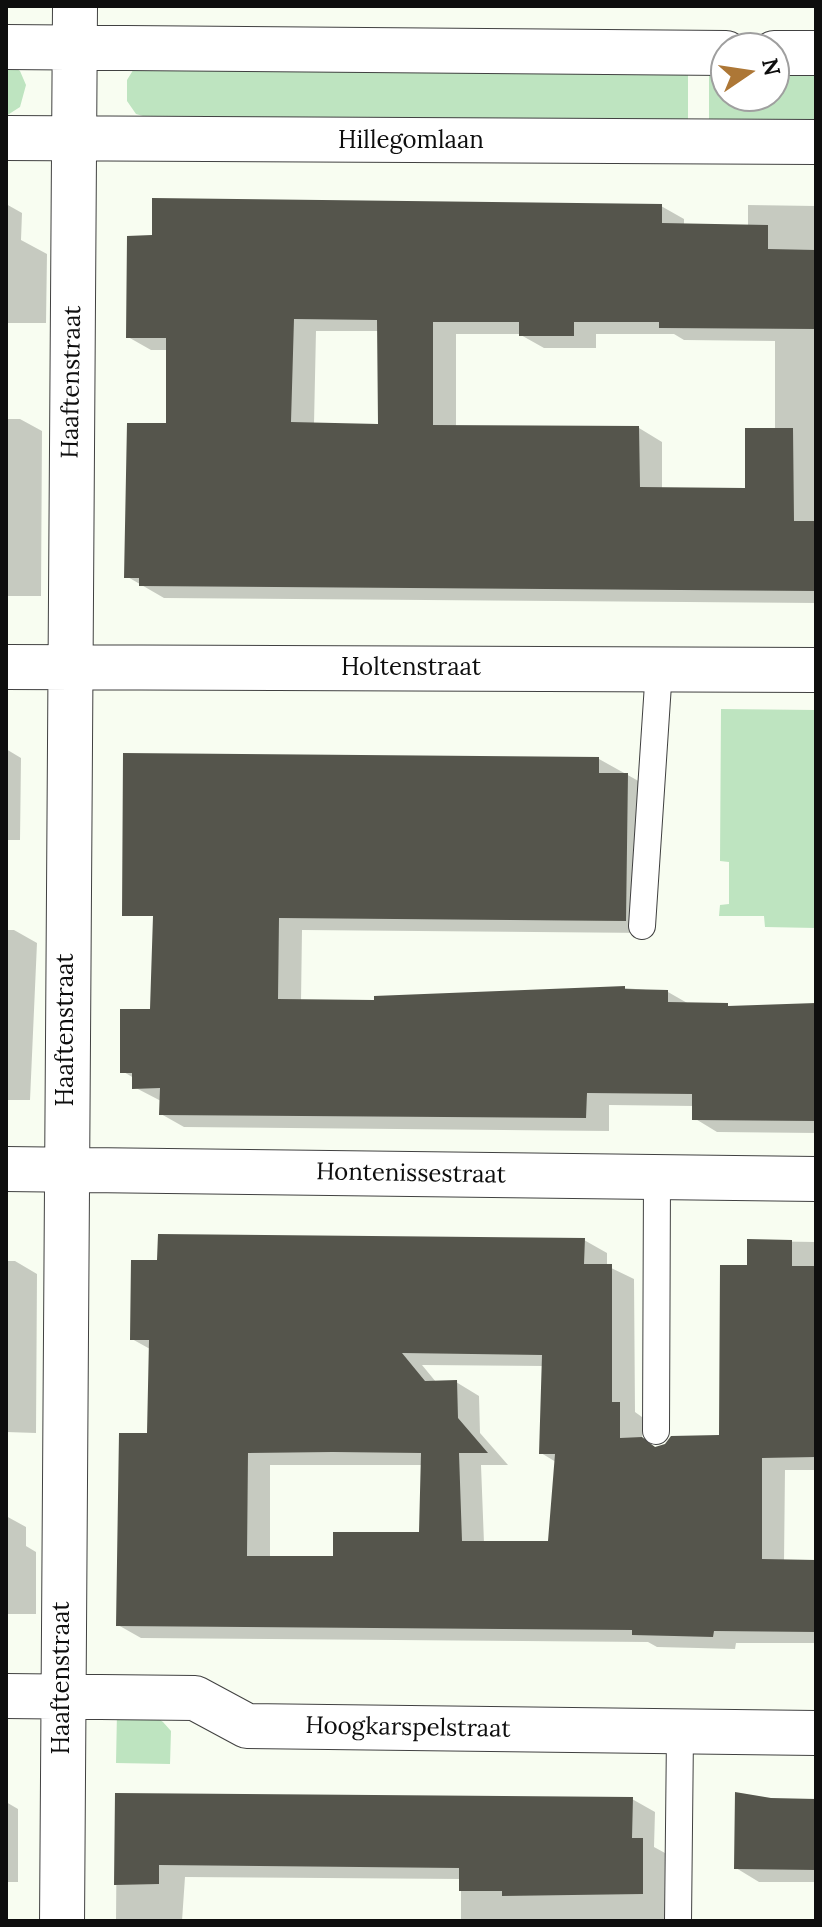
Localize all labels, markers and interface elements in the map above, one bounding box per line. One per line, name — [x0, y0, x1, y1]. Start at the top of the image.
north arrow — [710, 32, 790, 112]
text: N — [756, 56, 787, 78]
street label: Hillegomlaan — [338, 127, 484, 155]
street label: Haaftenstraat — [56, 305, 88, 459]
street label: Holtenstraat — [341, 654, 481, 682]
street label: Haaftenstraat — [52, 953, 80, 1107]
street label: Hontenissestraat — [316, 1158, 506, 1190]
street label: Haaftenstraat — [48, 1601, 76, 1755]
street label: Hoogkarspelstraat — [305, 1712, 511, 1744]

